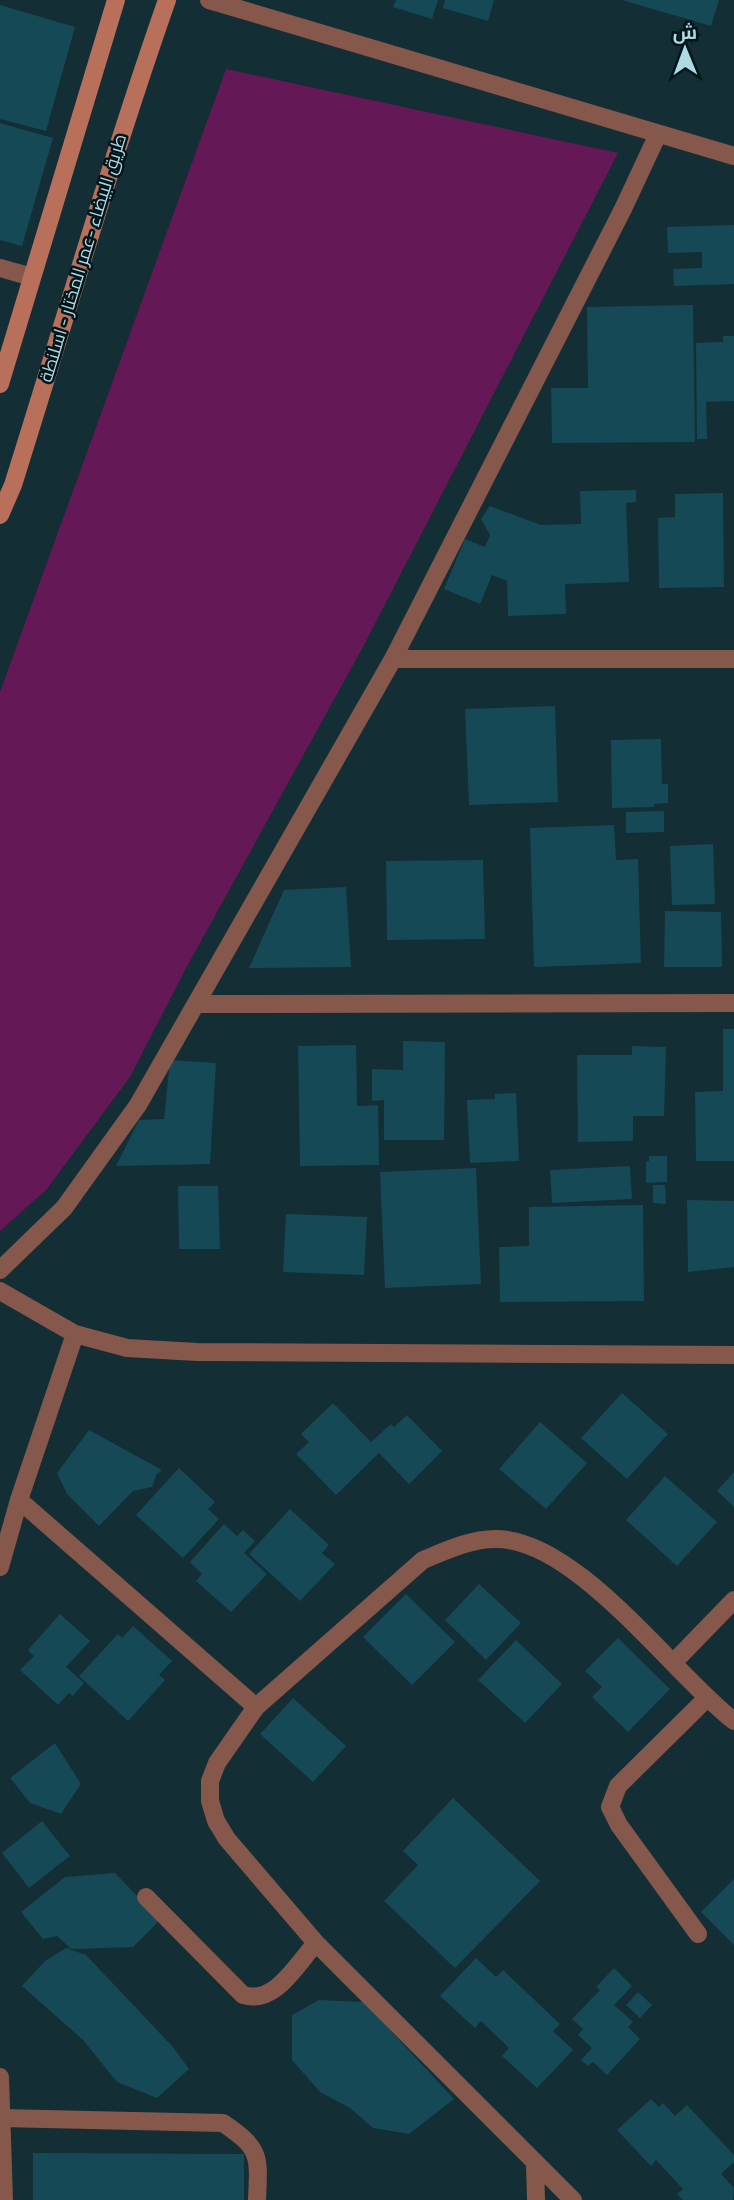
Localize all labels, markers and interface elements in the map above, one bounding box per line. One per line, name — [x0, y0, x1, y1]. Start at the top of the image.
north arrow — [650, 14, 720, 84]
text: ش — [672, 17, 697, 46]
street label: طريق البيضاء -عمر المختار - اسلنطة — [32, 130, 133, 385]

